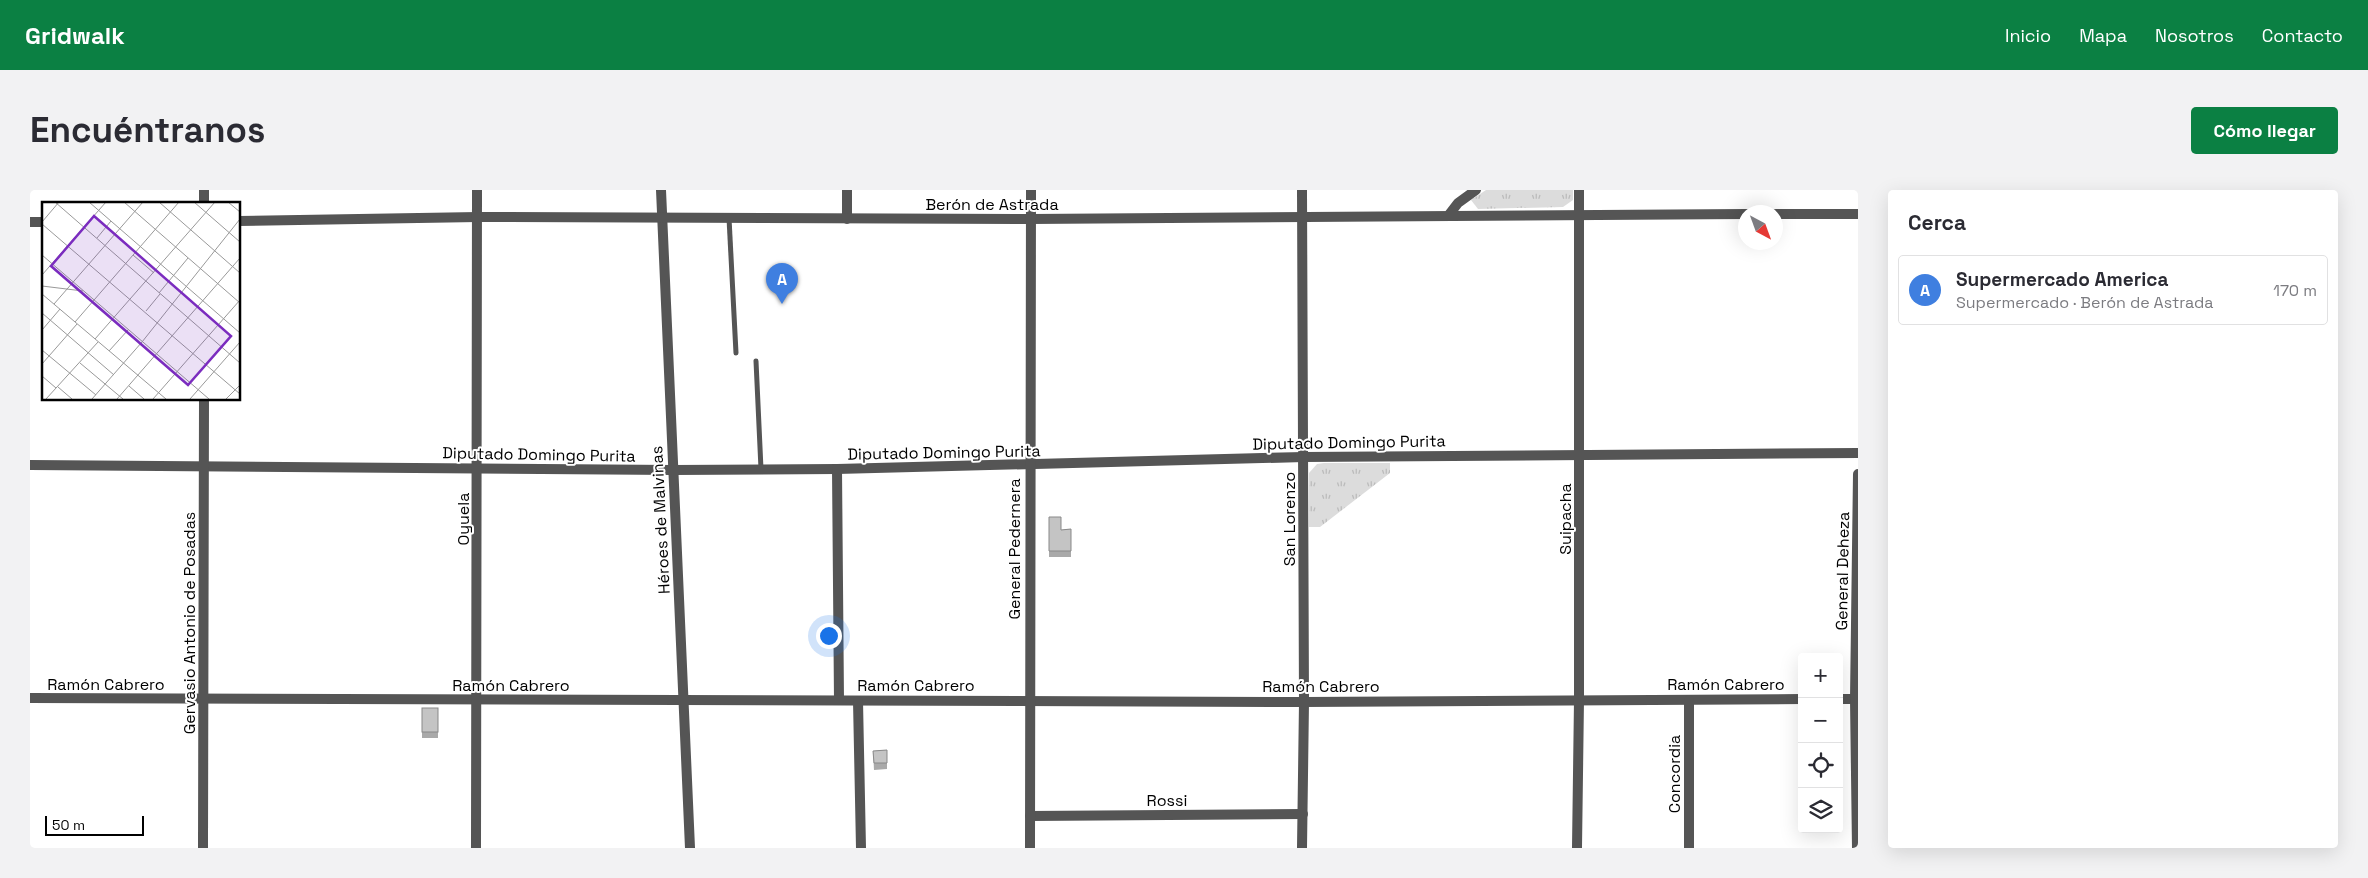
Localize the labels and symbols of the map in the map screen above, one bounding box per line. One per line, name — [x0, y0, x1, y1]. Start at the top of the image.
street label: Berón de Astrada — [925, 194, 1059, 215]
inset map — [42, 202, 240, 400]
north arrow — [1738, 205, 1783, 250]
pin: A — [766, 263, 798, 304]
street label: Diputado Domingo Purita — [1252, 430, 1446, 455]
street label: Diputado Domingo Purita — [847, 440, 1041, 465]
street label: Diputado Domingo Purita — [442, 442, 636, 467]
street label: Héroes de Malvinas — [646, 445, 675, 595]
street label: San Lorenzo — [1279, 472, 1300, 566]
street label: General Pedernera — [1004, 478, 1025, 620]
street label: Suipacha — [1555, 483, 1576, 555]
street label: Oyuela — [453, 493, 474, 545]
street label: General Deheza — [1831, 511, 1854, 631]
street label: Gervasio Antonio de Posadas — [179, 512, 200, 734]
your location — [816, 623, 842, 649]
street label: Ramón Cabrero — [47, 674, 165, 695]
street label: Ramón Cabrero — [1667, 674, 1785, 695]
street label: Ramón Cabrero — [452, 675, 570, 696]
street label: Ramón Cabrero — [857, 675, 975, 696]
street label: Ramón Cabrero — [1262, 676, 1380, 697]
street label: Concordia — [1664, 735, 1685, 813]
street label: Rossi — [1147, 790, 1187, 811]
scale bar — [45, 813, 144, 836]

